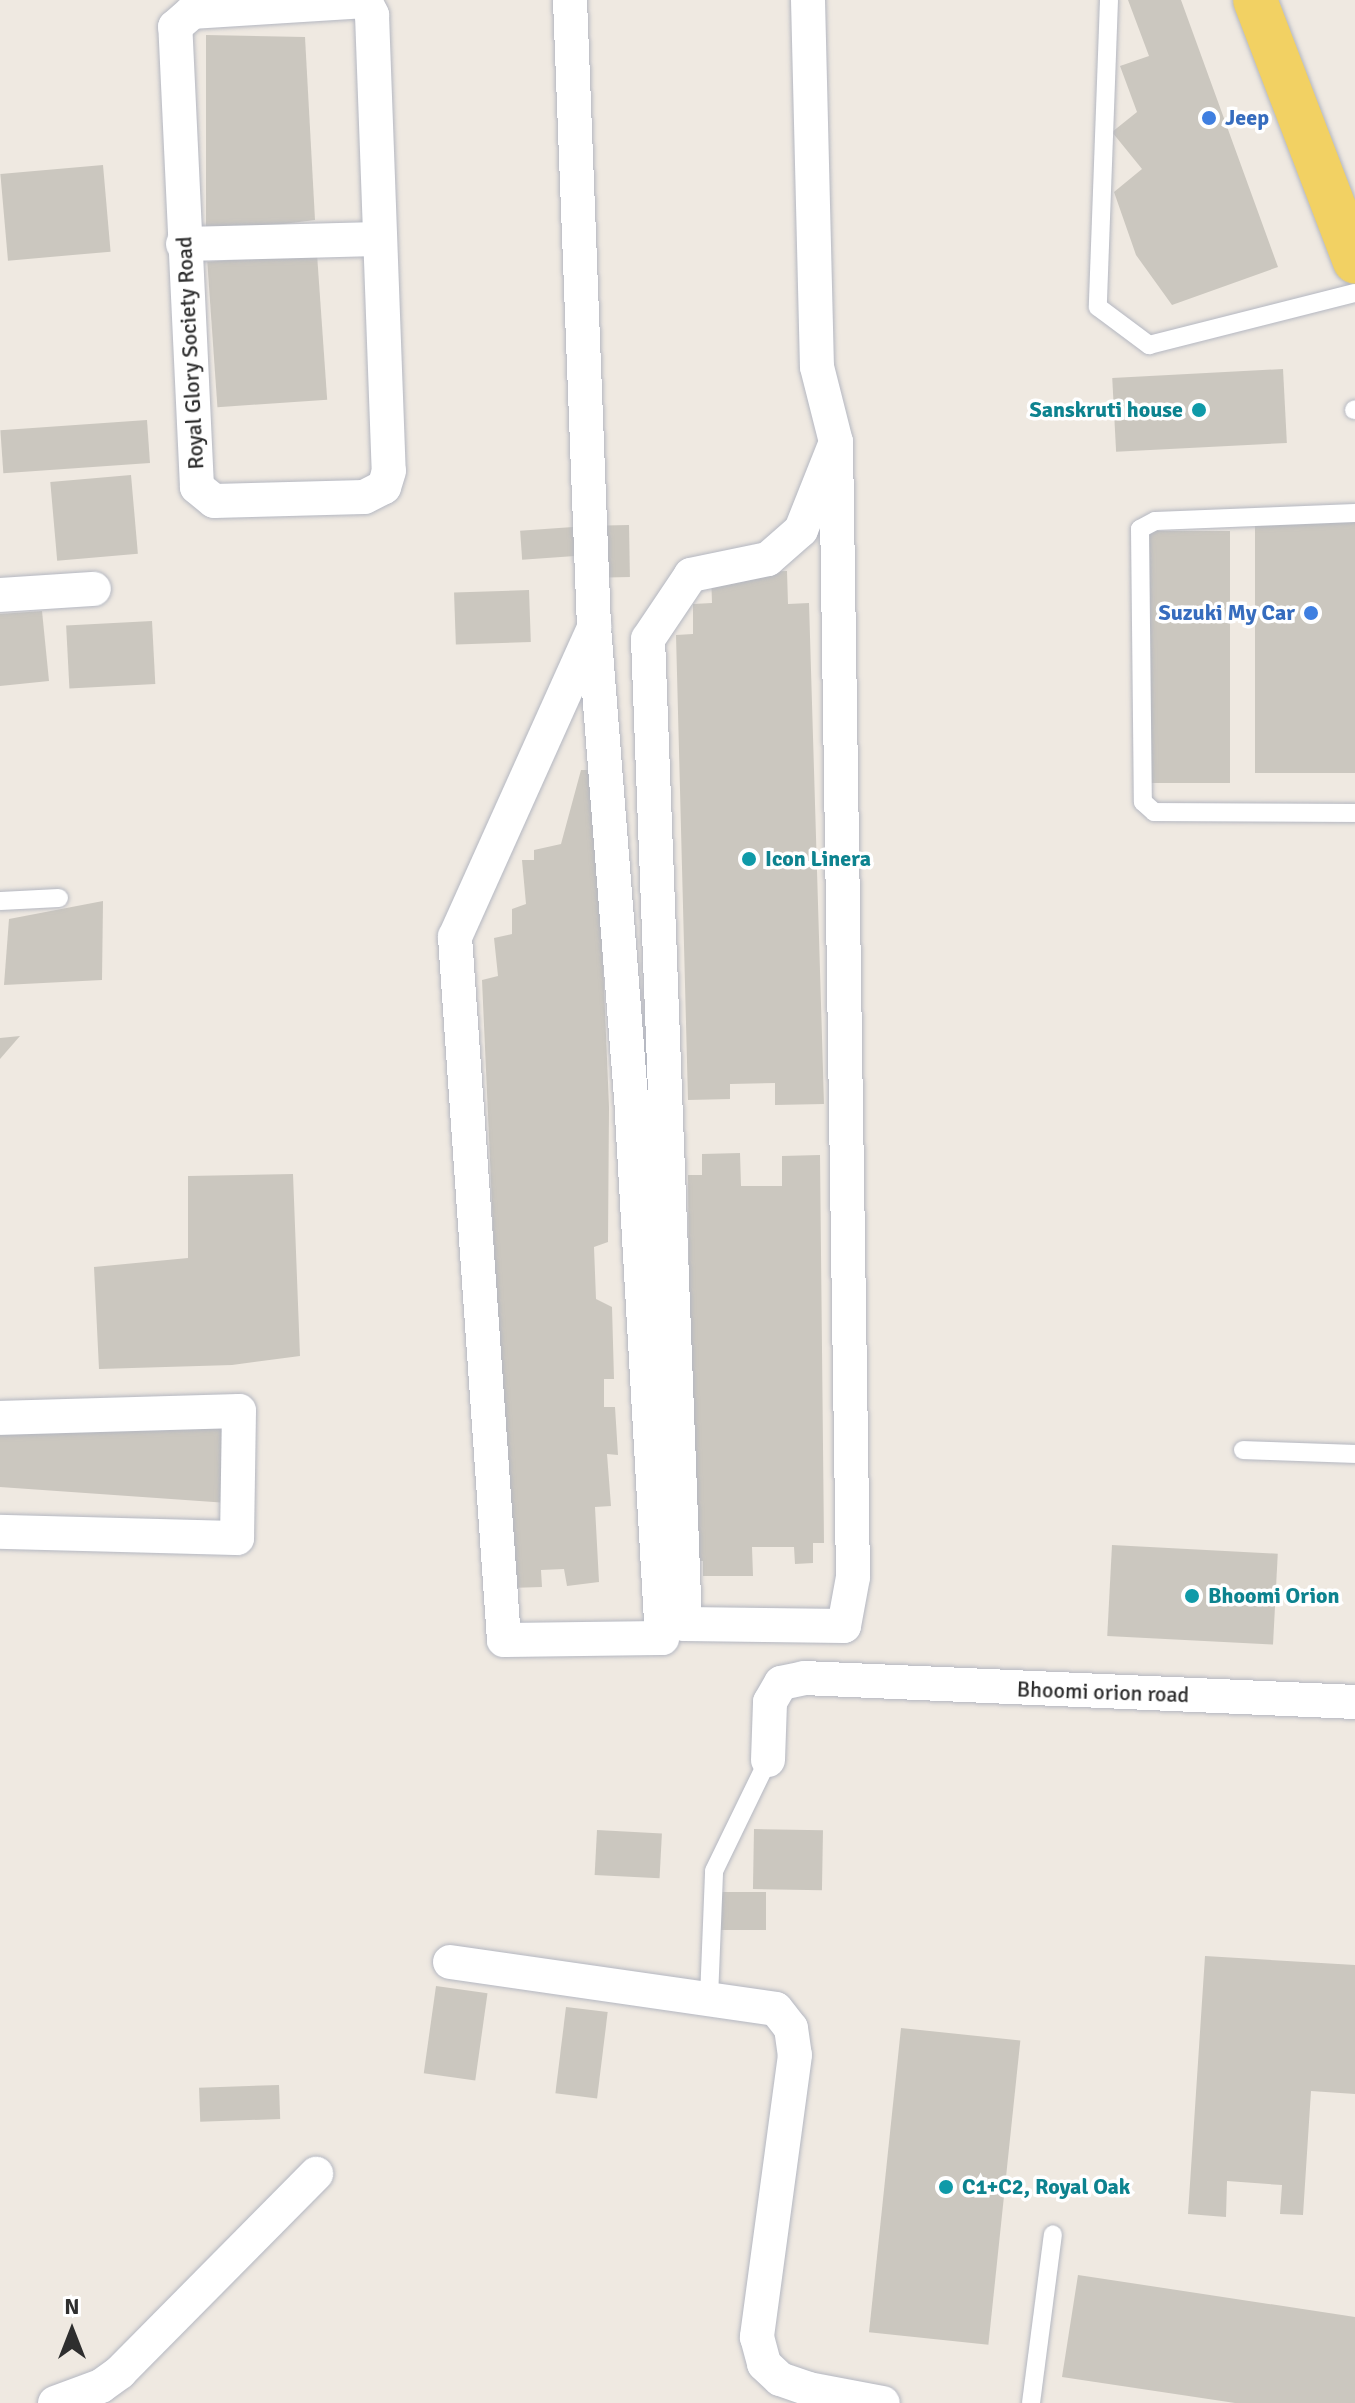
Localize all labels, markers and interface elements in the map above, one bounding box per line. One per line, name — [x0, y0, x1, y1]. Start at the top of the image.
place label: Jeep — [1225, 105, 1269, 131]
marker: Jeep — [1200, 109, 1218, 127]
street label: Royal Glory Society Road — [171, 236, 209, 470]
place label: Sanskruti house — [1030, 397, 1183, 423]
marker: Sanskruti house — [1190, 401, 1208, 419]
place label: Suzuki My Car — [1158, 600, 1295, 626]
marker: Suzuki My Car — [1302, 604, 1320, 622]
place label: Icon Linera — [765, 846, 871, 872]
marker: Icon Linera — [740, 850, 758, 868]
place label: Bhoomi Orion — [1208, 1583, 1340, 1609]
marker: Bhoomi Orion — [1183, 1587, 1201, 1605]
street label: Bhoomi orion road — [1016, 1676, 1190, 1708]
place label: C1+C2, Royal Oak — [962, 2174, 1130, 2200]
marker: C1+C2, Royal Oak — [937, 2178, 955, 2196]
north arrow — [32, 2291, 112, 2371]
text: N — [64, 2293, 80, 2320]

